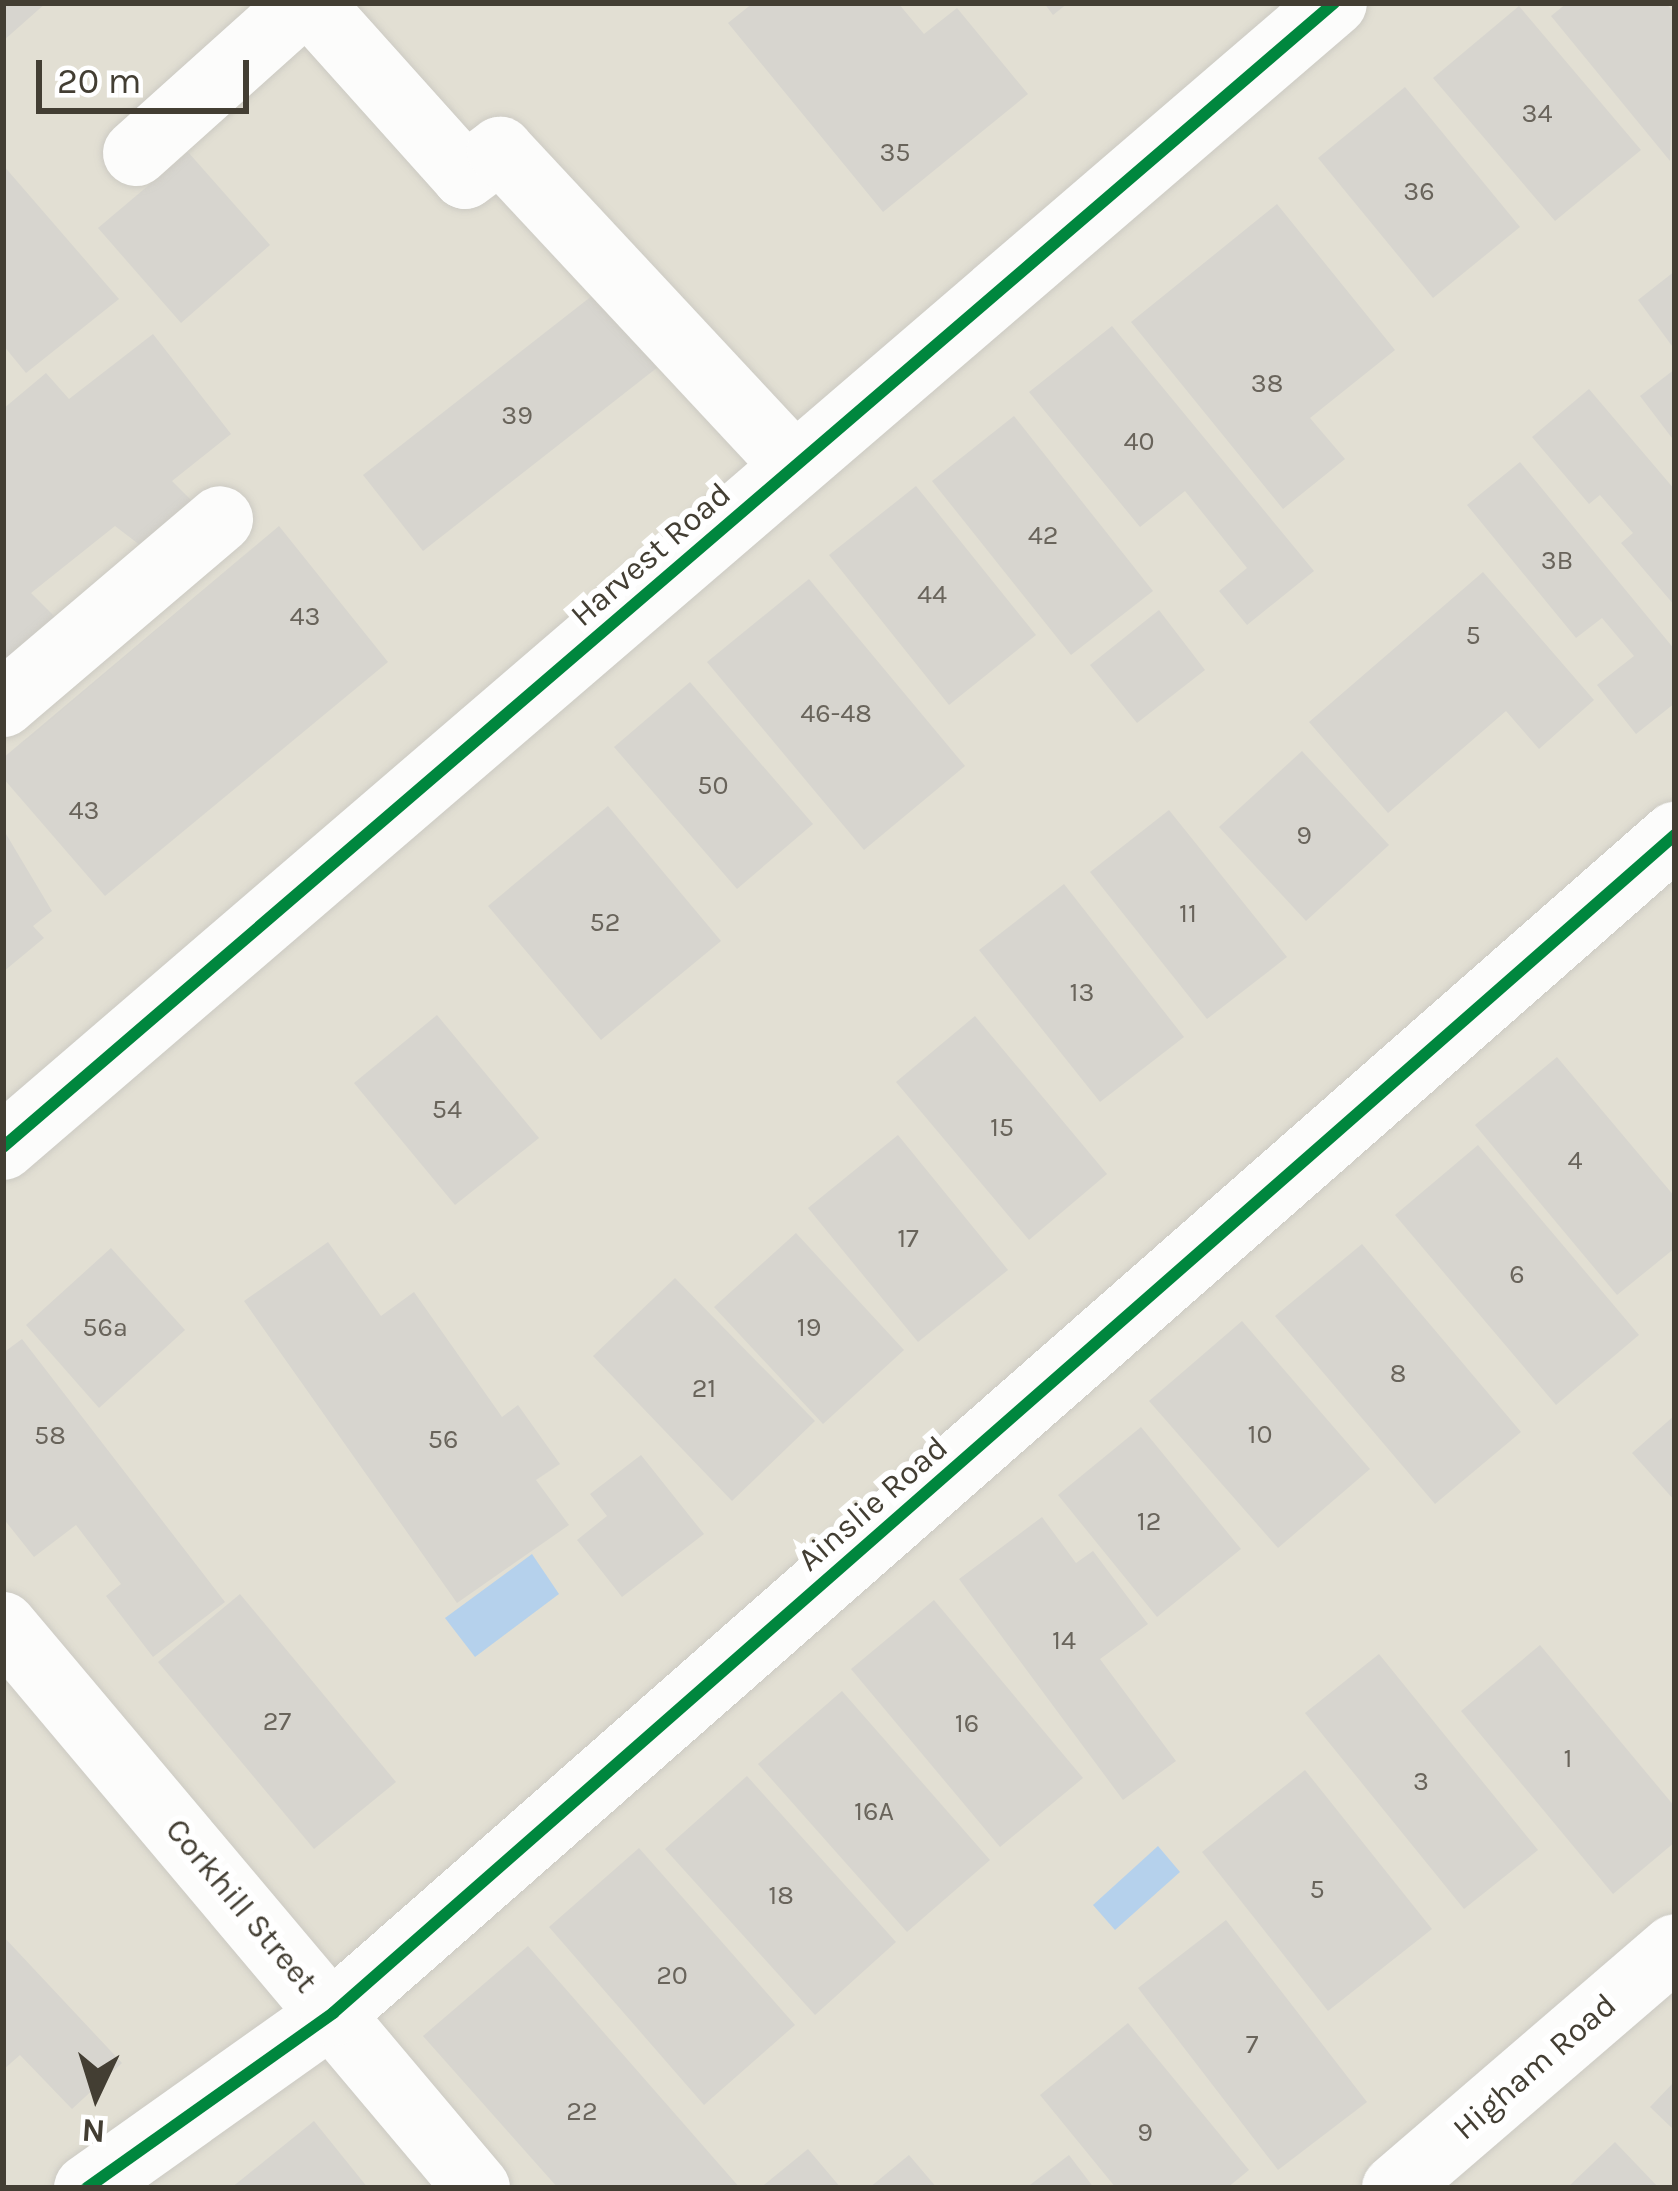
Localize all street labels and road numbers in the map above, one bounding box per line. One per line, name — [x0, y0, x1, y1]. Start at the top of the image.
street label: Harvest Road — [563, 475, 739, 635]
street label: Ainslie Road — [790, 1428, 956, 1580]
street label: Corkhill Street — [157, 1811, 325, 2001]
street label: Higham Road — [1445, 1985, 1625, 2149]

